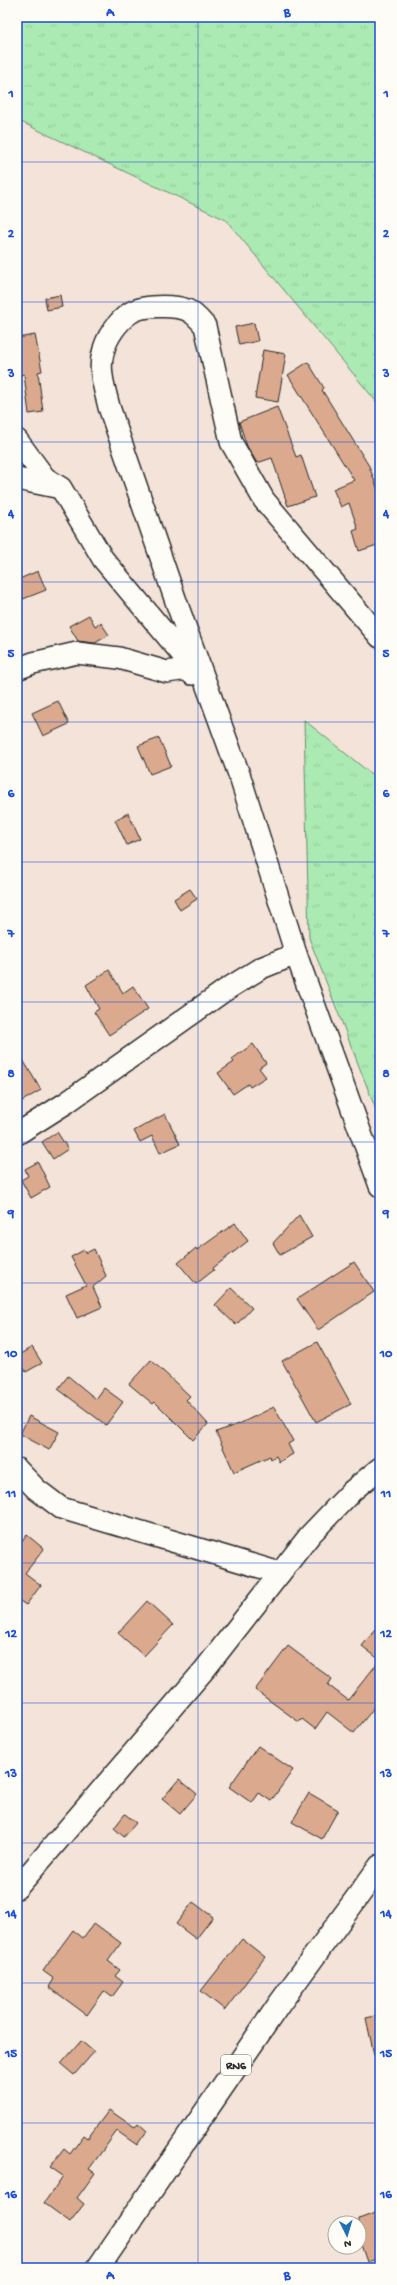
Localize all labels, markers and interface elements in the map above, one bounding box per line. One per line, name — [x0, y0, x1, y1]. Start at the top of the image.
text: A — [105, 6, 115, 21]
text: B — [283, 6, 292, 21]
text: 1 — [7, 87, 14, 102]
text: 1 — [382, 87, 389, 102]
text: 2 — [8, 227, 15, 242]
text: 2 — [383, 227, 390, 242]
text: 3 — [7, 367, 15, 382]
text: 3 — [382, 367, 390, 382]
text: 4 — [7, 507, 15, 522]
text: 4 — [382, 507, 390, 522]
text: 5 — [8, 647, 15, 662]
text: 5 — [383, 647, 390, 662]
text: 6 — [8, 787, 15, 802]
text: 6 — [383, 787, 390, 802]
text: 7 — [7, 927, 16, 942]
text: 7 — [382, 927, 391, 942]
text: 8 — [7, 1067, 15, 1082]
text: 8 — [382, 1067, 390, 1082]
text: 9 — [7, 1207, 15, 1222]
text: 9 — [382, 1207, 390, 1222]
text: 10 — [4, 1347, 18, 1362]
text: 10 — [379, 1347, 393, 1362]
text: 11 — [5, 1487, 16, 1502]
text: 11 — [380, 1487, 391, 1502]
text: 12 — [4, 1627, 17, 1642]
text: 12 — [379, 1627, 392, 1642]
text: 13 — [4, 1767, 17, 1782]
text: 13 — [379, 1767, 392, 1782]
text: 14 — [4, 1907, 18, 1922]
text: 14 — [379, 1907, 393, 1922]
text: 15 — [4, 2047, 17, 2062]
text: 15 — [379, 2047, 392, 2062]
road number: RN6 — [221, 2055, 251, 2075]
text: 16 — [4, 2188, 17, 2203]
text: 16 — [379, 2188, 392, 2203]
north arrow — [327, 2215, 367, 2255]
text: N — [344, 2237, 352, 2249]
text: A — [105, 2269, 115, 2284]
text: B — [283, 2269, 292, 2284]

